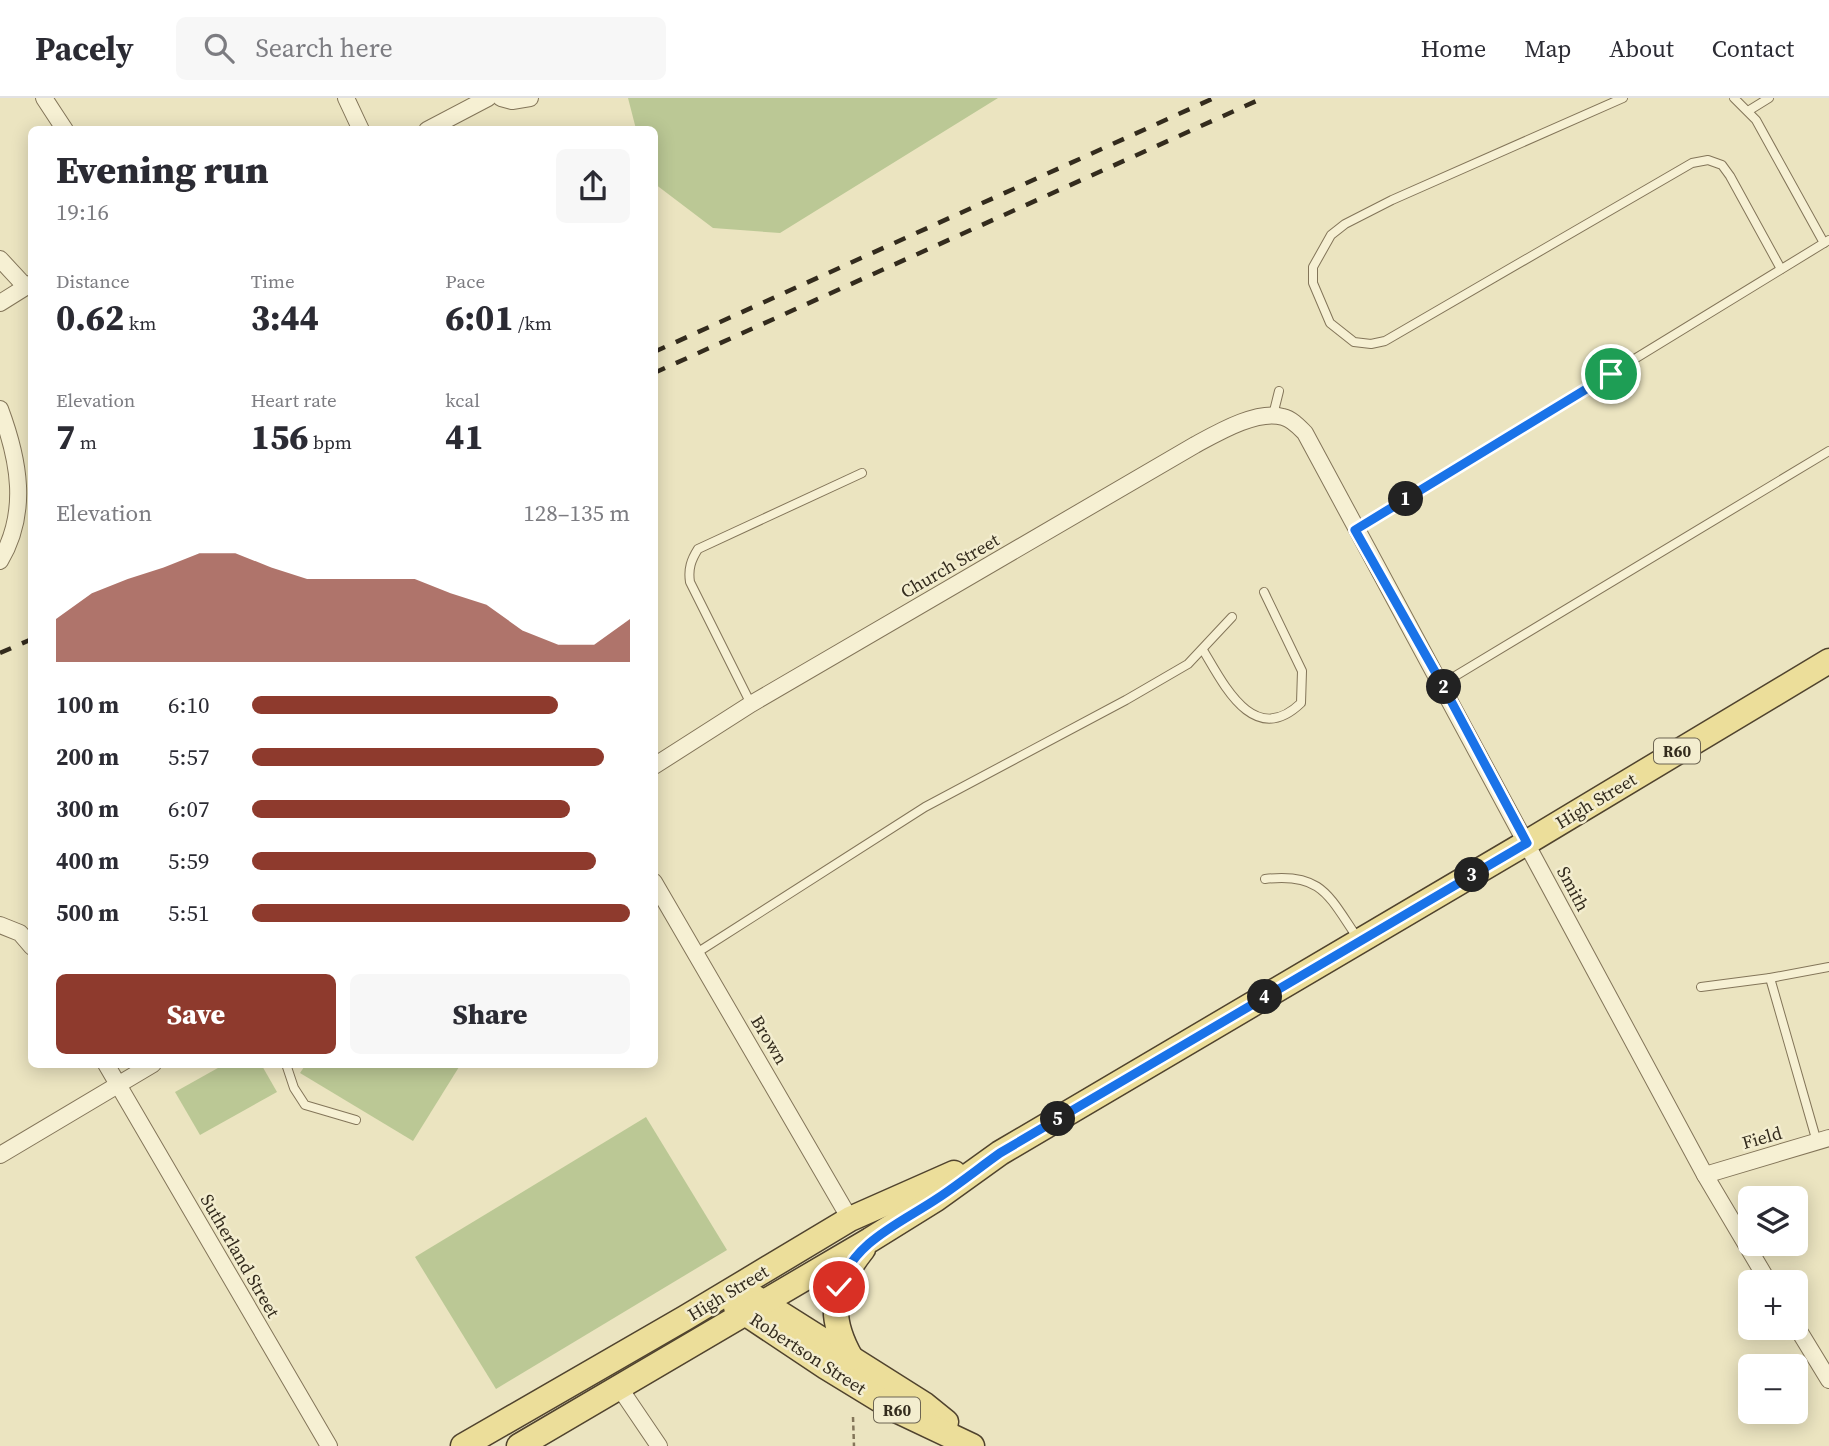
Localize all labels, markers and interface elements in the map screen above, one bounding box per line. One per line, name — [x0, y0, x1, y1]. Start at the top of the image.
search box — [176, 17, 666, 80]
text: Pacely — [35, 26, 134, 71]
icon: search — [200, 29, 238, 67]
text: Search here — [256, 30, 393, 66]
text: Home — [1421, 32, 1486, 65]
text: Map — [1524, 32, 1571, 65]
text: About — [1609, 32, 1674, 65]
text: Contact — [1712, 32, 1794, 65]
text: Evening run — [56, 144, 269, 196]
button: share — [556, 149, 630, 223]
text: 19:16 — [56, 196, 109, 228]
text: Distance — [56, 268, 130, 294]
text: Time — [251, 268, 295, 294]
text: Pace — [445, 268, 485, 294]
text: 0.62 — [56, 294, 124, 342]
text: 3:44 — [251, 294, 319, 342]
text: 6:01 — [445, 294, 514, 342]
text: km — [124, 310, 156, 336]
text: /km — [514, 310, 552, 336]
pin — [1581, 344, 1641, 404]
icon: arrive — [1592, 355, 1630, 393]
text: Elevation — [56, 387, 135, 413]
text: Heart rate — [251, 387, 337, 413]
text: kcal — [445, 387, 480, 413]
text: 7 — [56, 413, 75, 461]
text: 156 — [251, 413, 309, 461]
text: 41 — [445, 413, 484, 461]
text: m — [75, 429, 97, 455]
text: bpm — [309, 429, 352, 455]
pin: 1 — [1388, 482, 1424, 516]
text: 1 — [1400, 485, 1411, 511]
text: Elevation — [56, 497, 152, 529]
text: 128–135 m — [523, 497, 630, 529]
street label: Church Street — [896, 527, 1004, 604]
pin: 2 — [1426, 670, 1462, 704]
text: 2 — [1438, 673, 1449, 699]
text: 100 m — [56, 689, 119, 721]
text: 6:10 — [168, 689, 209, 721]
road number: R60 — [1654, 738, 1700, 764]
text: 200 m — [56, 741, 119, 773]
text: 5:57 — [168, 741, 209, 773]
street label: High Street — [1551, 767, 1641, 835]
text: 300 m — [56, 793, 119, 825]
text: 6:07 — [168, 793, 209, 825]
text: 400 m — [56, 845, 119, 877]
text: 5:59 — [168, 845, 209, 877]
pin: 3 — [1454, 858, 1490, 892]
text: 3 — [1466, 861, 1477, 887]
street label: Smith — [1551, 862, 1596, 916]
text: 500 m — [56, 897, 119, 929]
text: 5:51 — [168, 897, 209, 929]
button: Save — [56, 974, 336, 1054]
button: Share — [350, 974, 630, 1054]
pin: 4 — [1248, 979, 1282, 1014]
text: 4 — [1259, 983, 1270, 1009]
street label: Brown — [745, 1010, 794, 1069]
pin: 5 — [1040, 1102, 1076, 1136]
text: 5 — [1052, 1105, 1063, 1131]
street label: Field — [1739, 1120, 1785, 1155]
map controls — [1738, 1186, 1808, 1424]
button: layers — [1738, 1186, 1808, 1256]
street label: Sutherland Street — [195, 1189, 286, 1322]
pin — [809, 1257, 869, 1317]
street label: High Street — [683, 1259, 773, 1327]
icon: check — [820, 1268, 858, 1306]
button: + — [1738, 1270, 1808, 1340]
street label: Robertson Street — [745, 1307, 871, 1401]
button: − — [1738, 1354, 1808, 1424]
road number: R60 — [874, 1398, 920, 1422]

